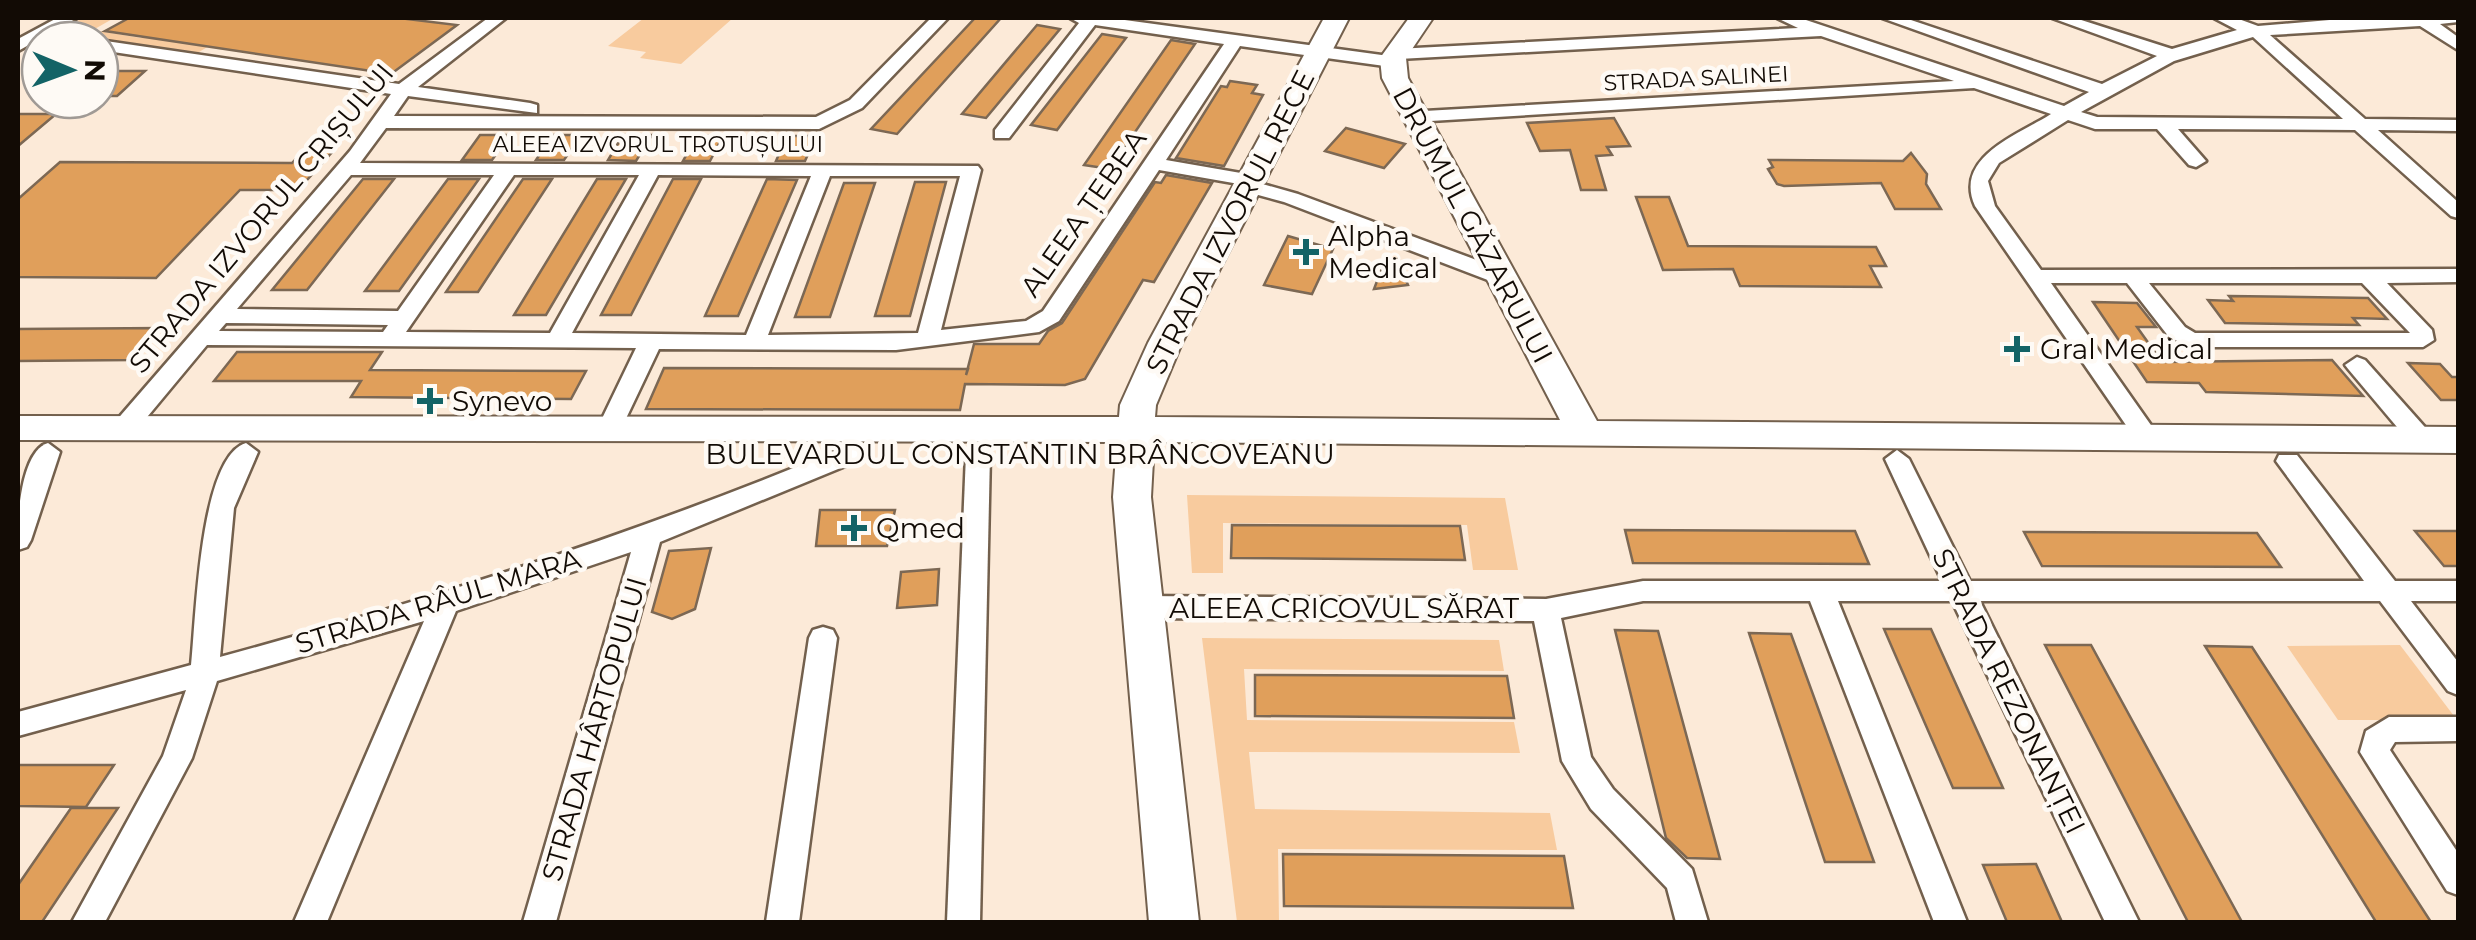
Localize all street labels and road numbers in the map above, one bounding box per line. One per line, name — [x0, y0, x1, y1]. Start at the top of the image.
street label: STRADA IZVORUL CRIȘULUI — [121, 56, 401, 380]
street label: STRADA SALINEI — [1603, 60, 1789, 97]
street label: STRADA IZVORUL RECE — [1138, 64, 1322, 380]
street label: DRUMUL GĂZARULUI — [1386, 81, 1560, 369]
street label: ALEEA ȚEBEA — [1013, 122, 1154, 303]
street label: ALEEA IZVORUL TROTUȘULUI — [493, 131, 823, 158]
street label: BULEVARDUL CONSTANTIN BRÂNCOVEANU — [705, 437, 1335, 471]
street label: STRADA RÂUL MARA — [291, 541, 586, 661]
street label: STRADA REZONANȚEI — [1925, 543, 2093, 839]
street label: STRADA HÂRTOPULUI — [534, 573, 654, 885]
street label: ALEEA CRICOVUL SĂRAT — [1169, 591, 1519, 625]

